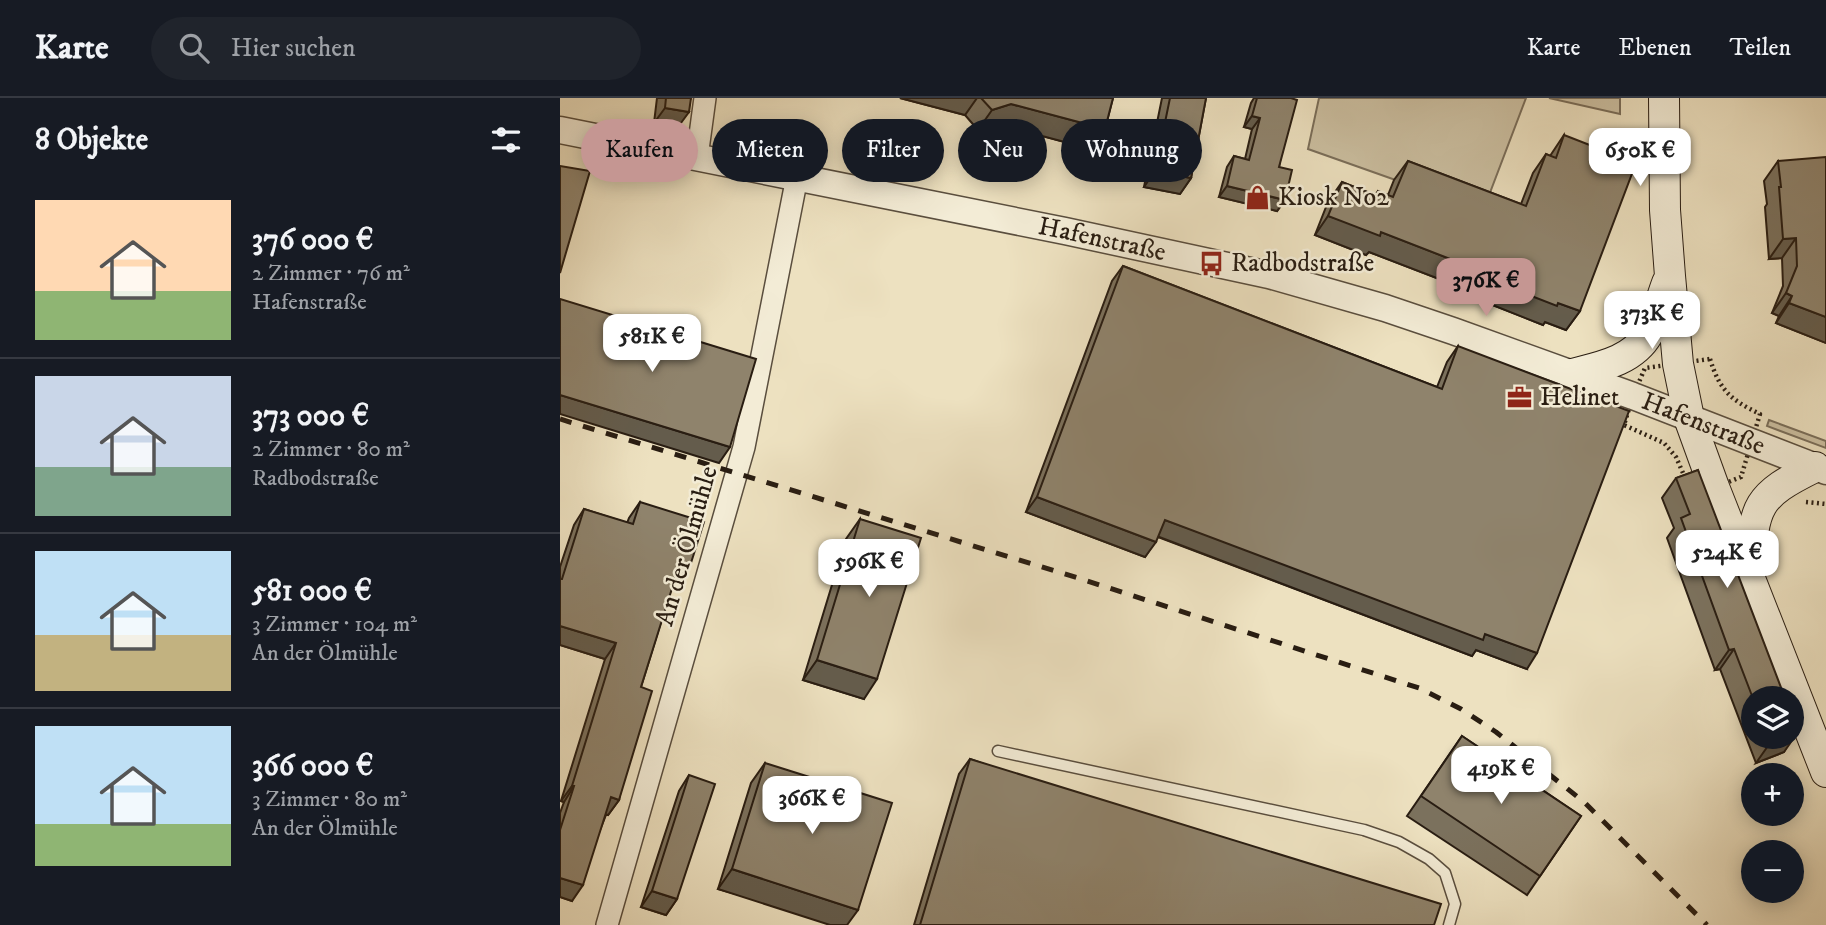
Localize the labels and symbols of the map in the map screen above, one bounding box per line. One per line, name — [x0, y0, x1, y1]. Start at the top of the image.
pin: 650K € — [1583, 129, 1697, 188]
place label: Kiosk No2 — [1278, 181, 1389, 214]
shop icon: Kiosk No2 — [1244, 183, 1272, 211]
street label: Hafenstraße — [1035, 210, 1169, 269]
place label: Radbodstraße — [1231, 247, 1374, 280]
bus stop icon: Radbodstraße — [1197, 249, 1225, 277]
pin: 376K € — [1429, 258, 1543, 318]
pin: 373K € — [1595, 292, 1709, 351]
pin: 581K € — [595, 314, 709, 374]
place label: Helinet — [1540, 381, 1619, 414]
office icon: Helinet — [1506, 383, 1534, 411]
street label: Hafenstraße — [1637, 384, 1770, 462]
street label: An der Ölmühle — [648, 462, 726, 630]
pin: 524K € — [1670, 531, 1784, 590]
pin: 596K € — [812, 540, 926, 599]
pin: 419K € — [1444, 746, 1558, 806]
pin: 366K € — [755, 776, 869, 836]

